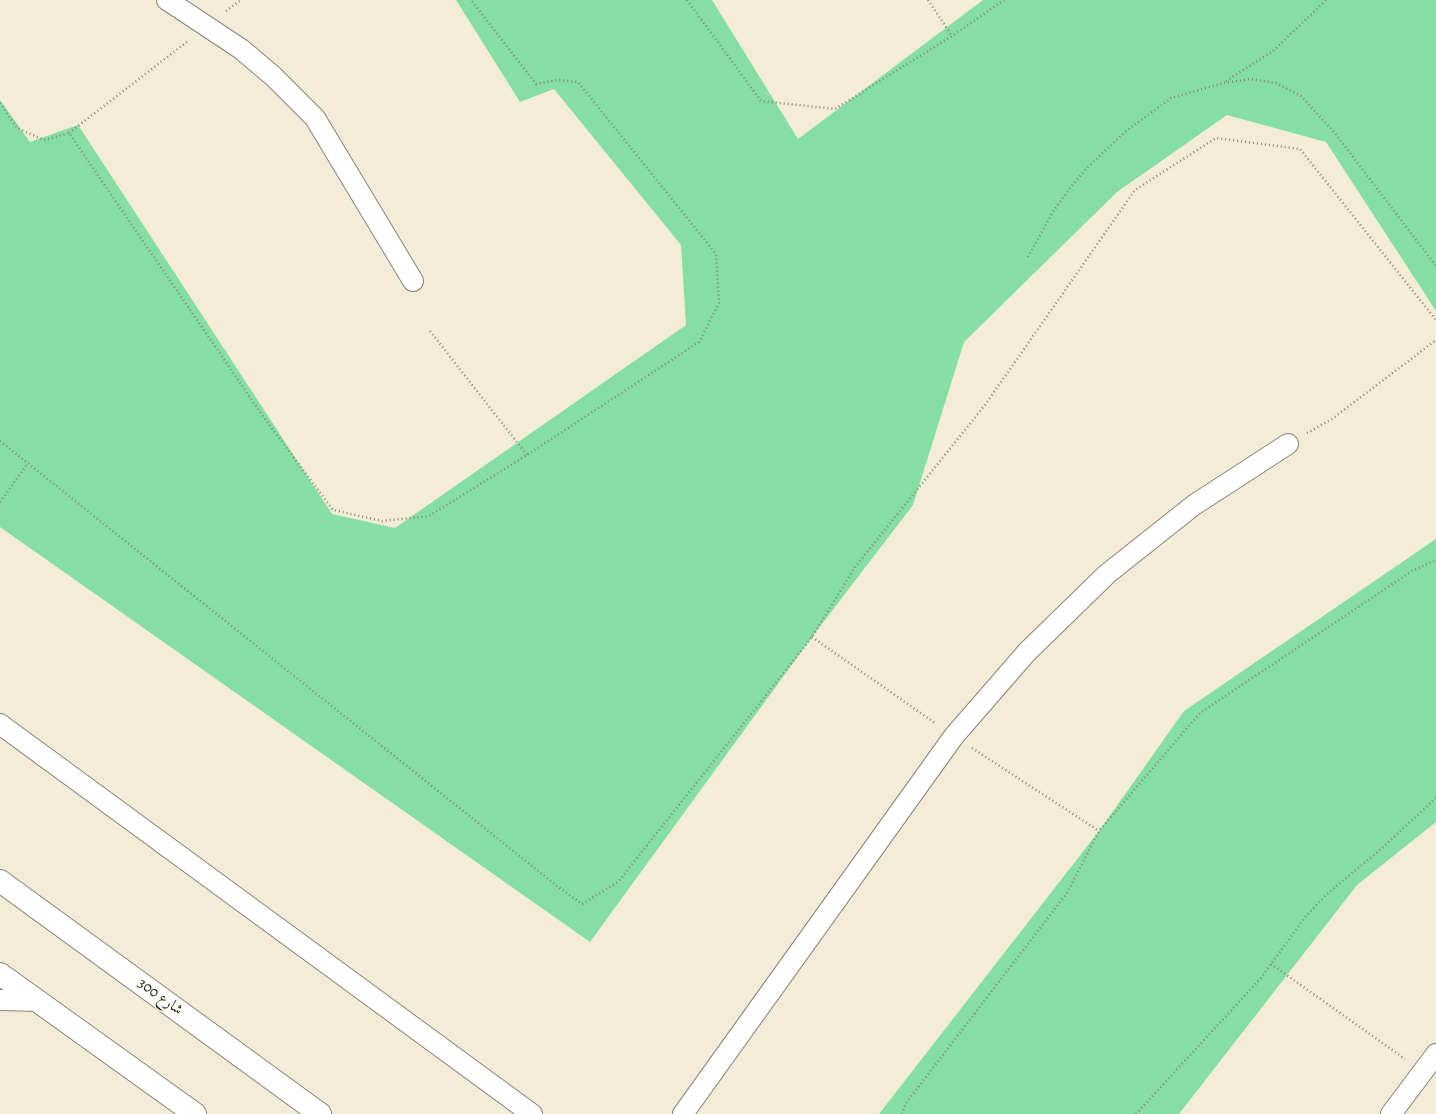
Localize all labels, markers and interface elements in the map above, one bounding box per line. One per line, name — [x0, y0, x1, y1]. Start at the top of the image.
street label: شارع 300 — [134, 975, 186, 1019]

